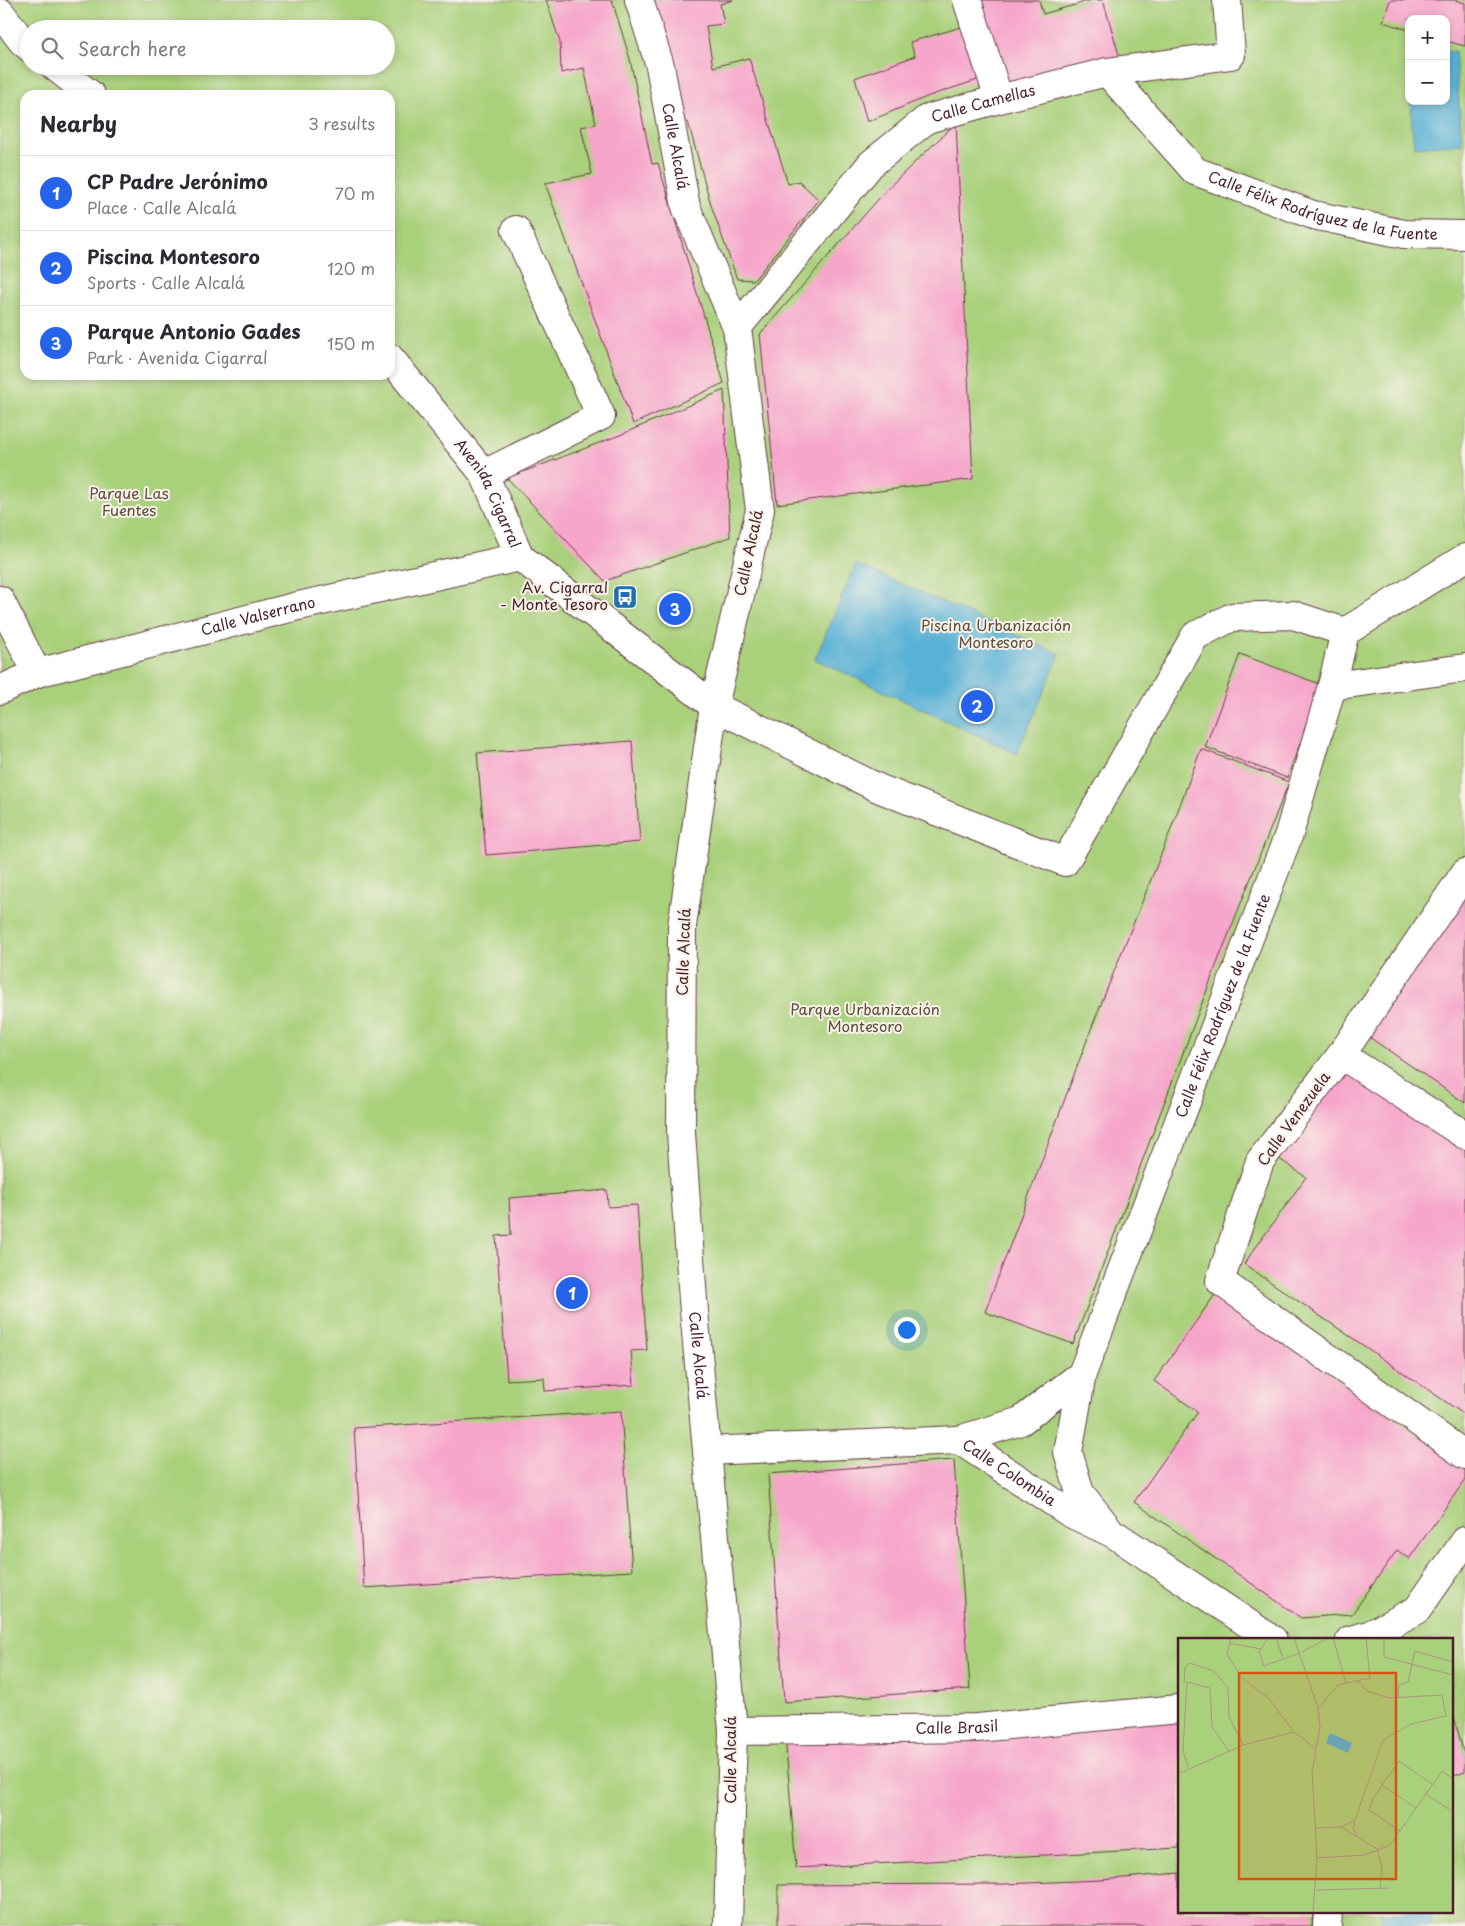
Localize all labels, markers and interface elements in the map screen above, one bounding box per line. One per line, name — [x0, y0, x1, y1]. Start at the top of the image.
map controls — [1405, 15, 1450, 105]
button: + — [1405, 15, 1450, 60]
search box — [20, 20, 395, 75]
icon: search — [38, 34, 66, 62]
text: Search here — [78, 34, 187, 62]
button: − — [1405, 60, 1450, 105]
street label: Calle Camellas — [928, 77, 1038, 127]
street label: Calle Alcalá — [657, 101, 696, 192]
text: Nearby — [40, 107, 117, 139]
text: 3 results — [308, 111, 375, 135]
street label: Calle Félix Rodríguez de la Fuente — [1205, 164, 1438, 245]
text: CP Padre Jerónimo — [87, 167, 268, 195]
text: 1 — [52, 181, 60, 205]
text: 70 m — [335, 181, 375, 205]
text: Place · Calle Alcalá — [87, 195, 236, 219]
text: Piscina Montesoro — [87, 242, 260, 270]
text: 2 — [50, 256, 62, 280]
text: 120 m — [328, 256, 375, 280]
text: Sports · Calle Alcalá — [87, 270, 245, 294]
text: Parque Antonio Gades — [87, 317, 301, 345]
text: 3 — [51, 331, 61, 355]
text: 150 m — [327, 331, 375, 355]
text: Park · Avenida Cigarral — [87, 345, 268, 369]
street label: Avenida Cigarral — [450, 433, 528, 551]
park label: Parque Las Fuentes — [89, 481, 169, 521]
street label: Calle Alcalá — [727, 507, 768, 598]
place label: Av. Cigarral - Monte Tesoro — [500, 575, 608, 615]
bus stop icon: Av. Cigarral - Monte Tesoro — [612, 584, 638, 610]
street label: Calle Valserrano — [198, 590, 317, 641]
pin: 3 — [659, 590, 691, 628]
park label: Piscina Urbanización Montesoro — [921, 613, 1071, 653]
pin: 2 — [961, 687, 993, 725]
street label: Calle Félix Rodríguez de la Fuente — [1168, 890, 1275, 1121]
street label: Calle Alcalá — [669, 907, 696, 996]
park label: Parque Urbanización Montesoro — [790, 997, 940, 1037]
street label: Calle Venezuela — [1251, 1066, 1335, 1170]
pin: 1 — [556, 1274, 588, 1312]
street label: Calle Alcalá — [684, 1310, 715, 1400]
your location — [894, 1317, 920, 1343]
street label: Calle Colombia — [958, 1432, 1062, 1511]
inset map — [1178, 1638, 1452, 1914]
street label: Calle Brasil — [915, 1713, 999, 1739]
street label: Calle Alcalá — [718, 1716, 741, 1804]

